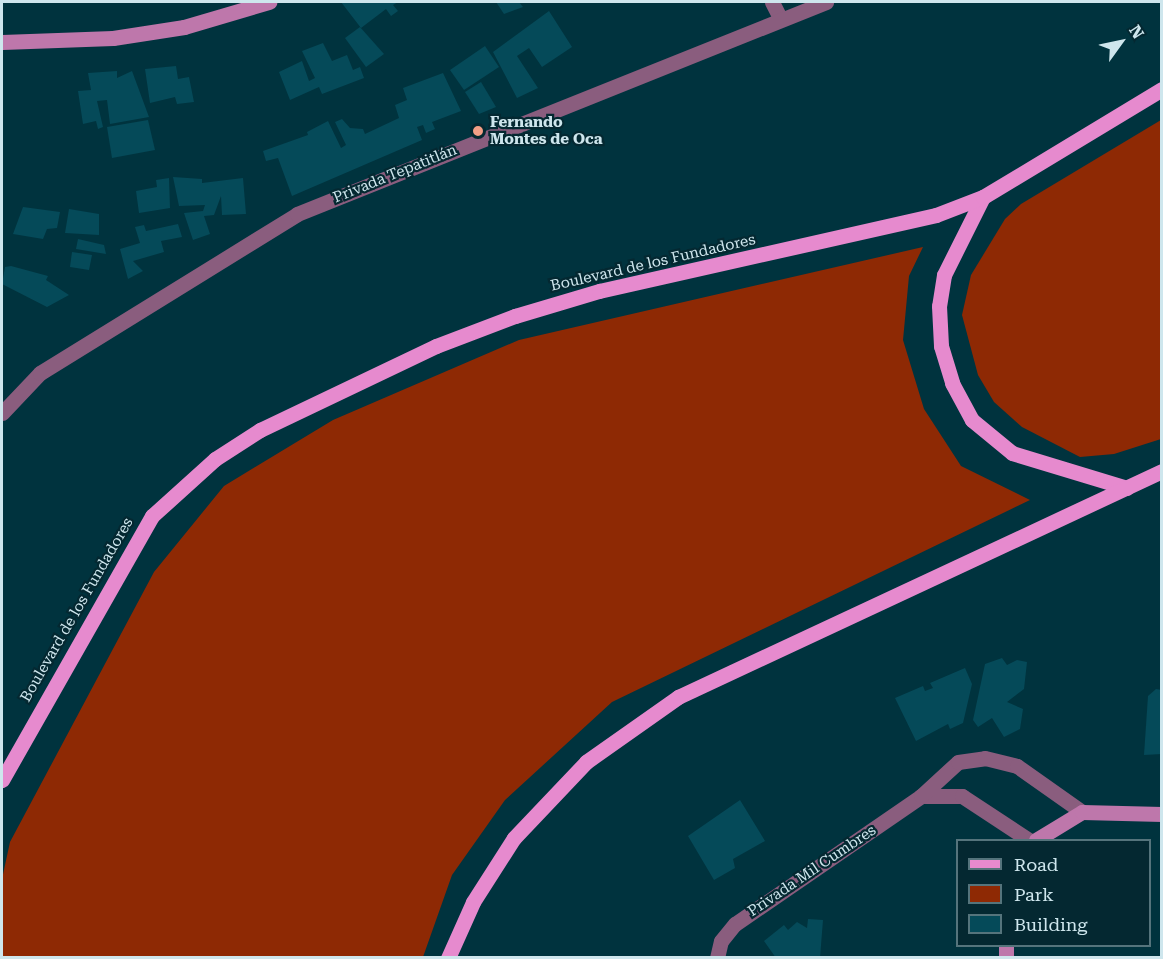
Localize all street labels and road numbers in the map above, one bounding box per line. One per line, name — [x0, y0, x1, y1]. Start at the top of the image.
street label: Privada Tepatitlán — [330, 141, 460, 207]
street label: Boulevard de los Fundadores — [549, 231, 757, 295]
street label: Boulevard de los Fundadores — [17, 515, 137, 705]
street label: Privada Mil Cumbres — [744, 821, 880, 921]

